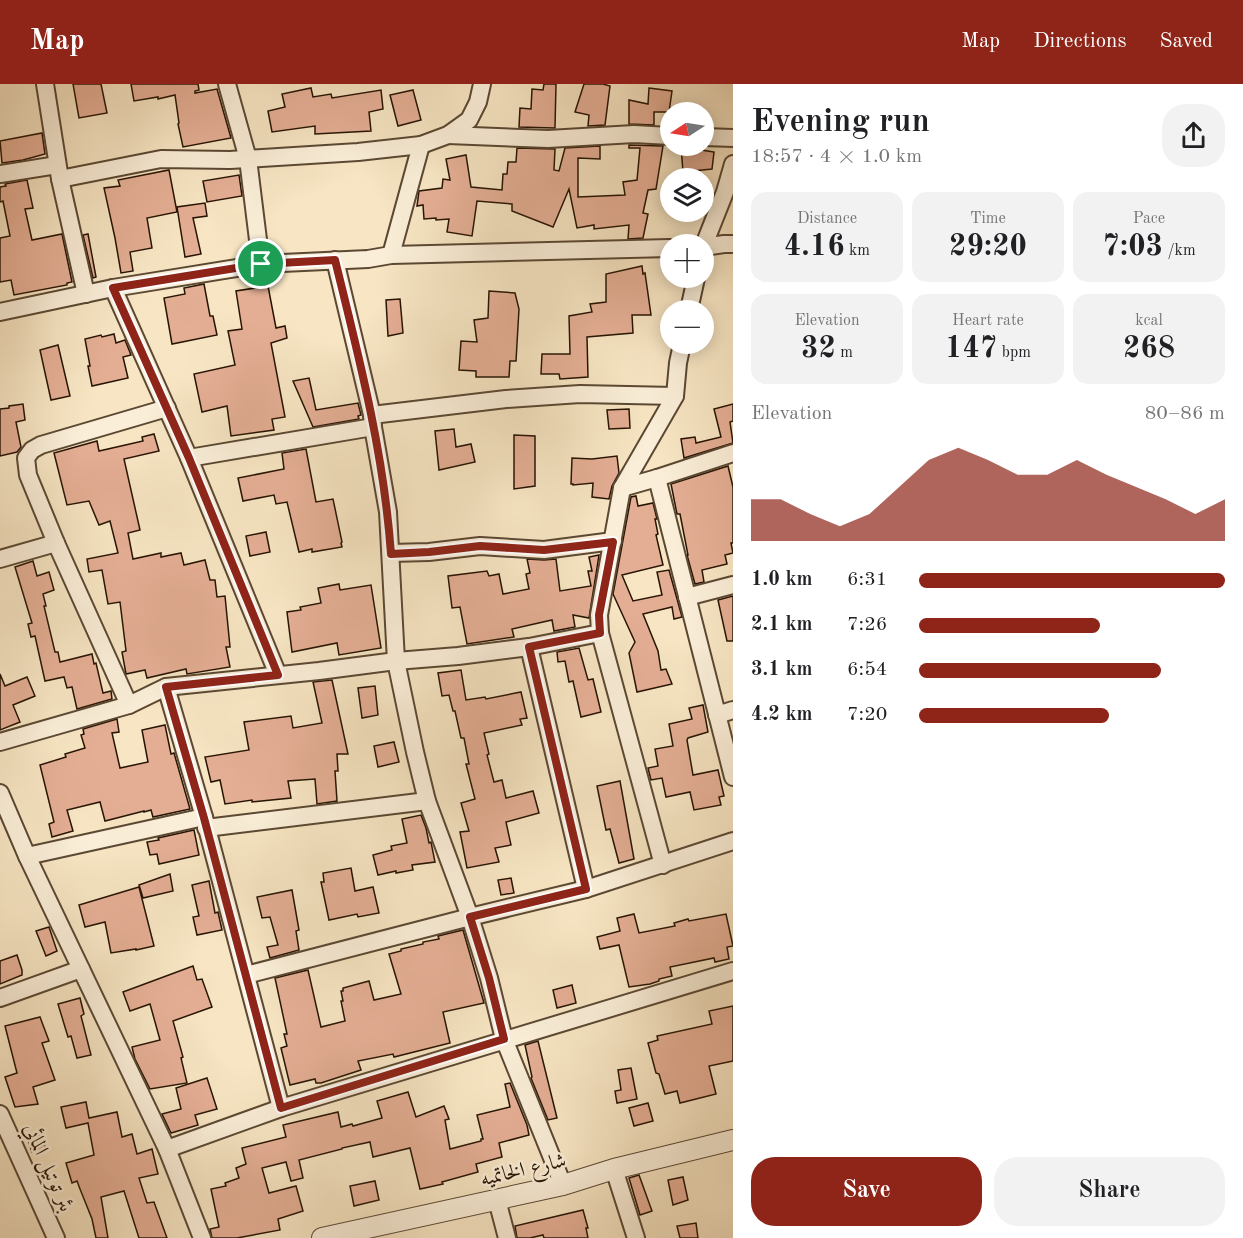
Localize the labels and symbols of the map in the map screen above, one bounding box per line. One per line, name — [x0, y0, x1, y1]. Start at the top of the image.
north arrow — [660, 102, 714, 156]
pin — [235, 238, 286, 289]
street label: بئر توتيل المائي — [14, 1119, 78, 1217]
street label: شارع الخاتميه — [478, 1150, 570, 1196]

